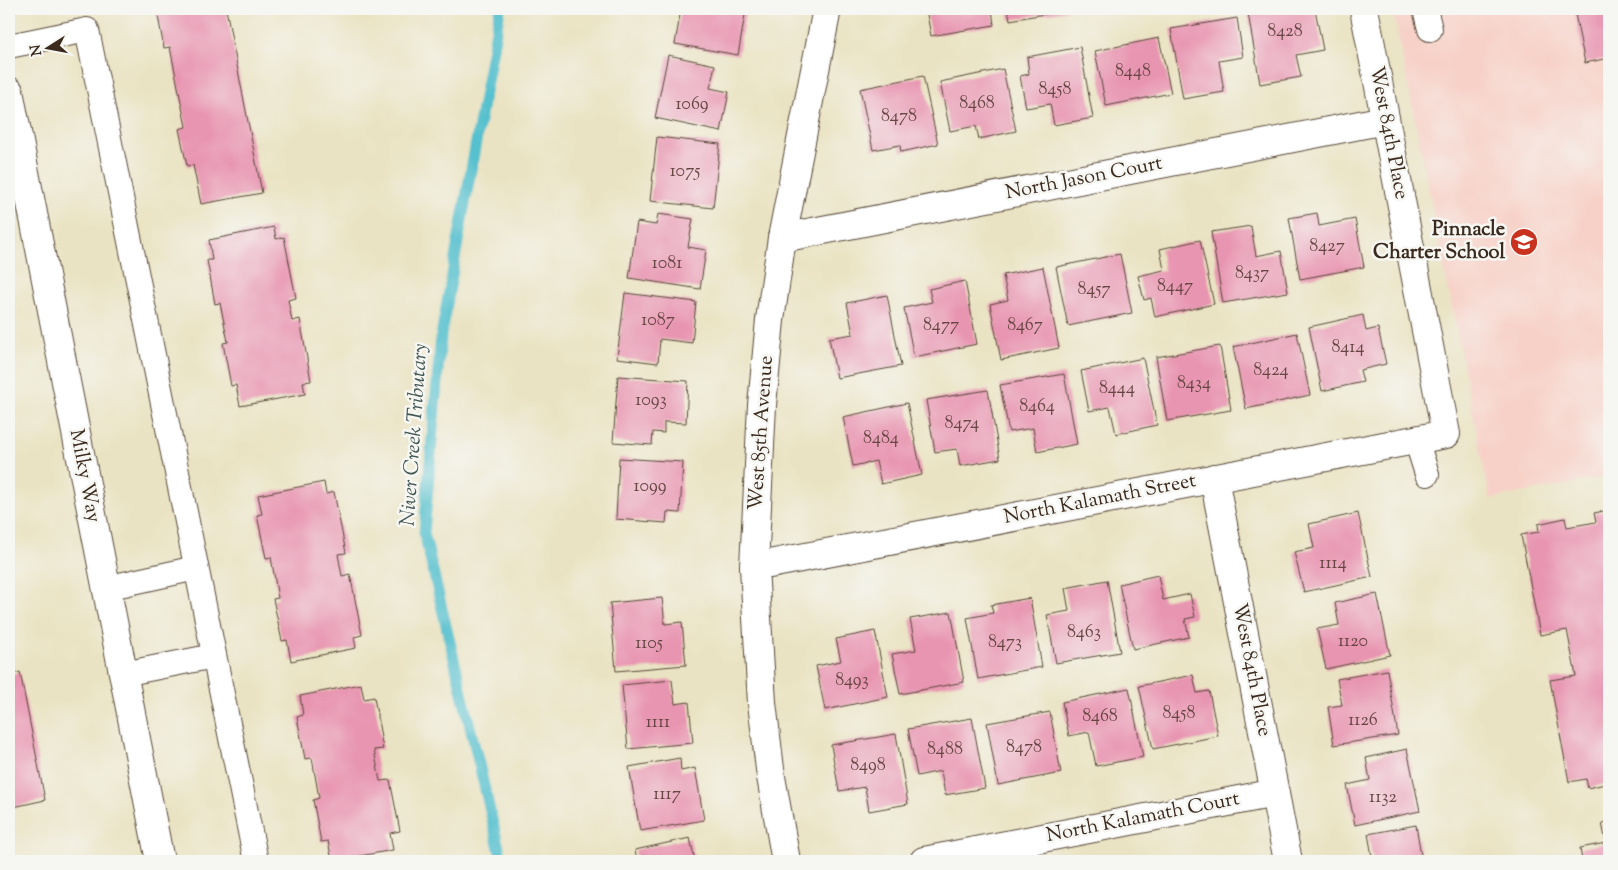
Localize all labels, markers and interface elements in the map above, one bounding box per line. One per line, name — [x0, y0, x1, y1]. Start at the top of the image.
house number: 8428 — [1267, 19, 1303, 45]
north arrow — [22, 22, 72, 72]
text: N — [26, 43, 48, 57]
house number: 8448 — [1115, 59, 1151, 85]
street label: West 84th Place — [1361, 64, 1415, 202]
house number: 8458 — [1038, 77, 1072, 103]
house number: 8468 — [959, 91, 995, 117]
house number: 1069 — [675, 92, 709, 118]
house number: 8478 — [881, 104, 917, 130]
street label: North Jason Court — [1003, 150, 1165, 208]
house number: 1075 — [670, 159, 700, 185]
place label: Pinnacle Charter School — [1373, 216, 1505, 268]
school or university icon: Pinnacle Charter School — [1509, 227, 1539, 257]
house number: 8427 — [1309, 234, 1345, 260]
house number: 1081 — [652, 251, 682, 277]
house number: 8437 — [1235, 261, 1269, 287]
house number: 8447 — [1157, 274, 1193, 300]
house number: 8457 — [1077, 277, 1111, 303]
house number: 1087 — [641, 308, 675, 334]
house number: 8477 — [923, 313, 959, 339]
house number: 8467 — [1007, 313, 1043, 339]
house number: 8414 — [1331, 335, 1365, 361]
water label: Niver Creek Tributary — [394, 343, 436, 527]
street label: West 85th Avenue — [742, 355, 782, 511]
house number: 8424 — [1253, 358, 1289, 384]
house number: 8434 — [1177, 371, 1211, 397]
house number: 8444 — [1099, 376, 1135, 402]
house number: 1093 — [635, 388, 667, 414]
house number: 8464 — [1019, 394, 1055, 420]
house number: 8474 — [945, 411, 979, 437]
house number: 8484 — [863, 426, 899, 452]
street label: Milky Way — [61, 427, 107, 525]
street label: North Kalamath Street — [1001, 467, 1199, 533]
house number: 1099 — [634, 474, 667, 500]
house number: 1114 — [1319, 551, 1347, 577]
street label: West 84th Place — [1224, 601, 1278, 739]
house number: 8463 — [1067, 620, 1101, 646]
house number: 1120 — [1338, 629, 1368, 655]
house number: 8473 — [988, 630, 1022, 656]
house number: 1105 — [635, 631, 663, 657]
house number: 8493 — [835, 668, 869, 694]
house number: 8458 — [1162, 701, 1196, 727]
house number: 8468 — [1082, 704, 1118, 730]
house number: 1126 — [1348, 708, 1378, 734]
house number: 1111 — [646, 710, 670, 736]
house number: 8478 — [1006, 735, 1042, 761]
house number: 8488 — [927, 737, 963, 763]
house number: 8498 — [850, 753, 886, 779]
house number: 1117 — [653, 782, 681, 808]
street label: North Kalamath Court — [1044, 785, 1242, 851]
house number: 1132 — [1369, 785, 1398, 811]

